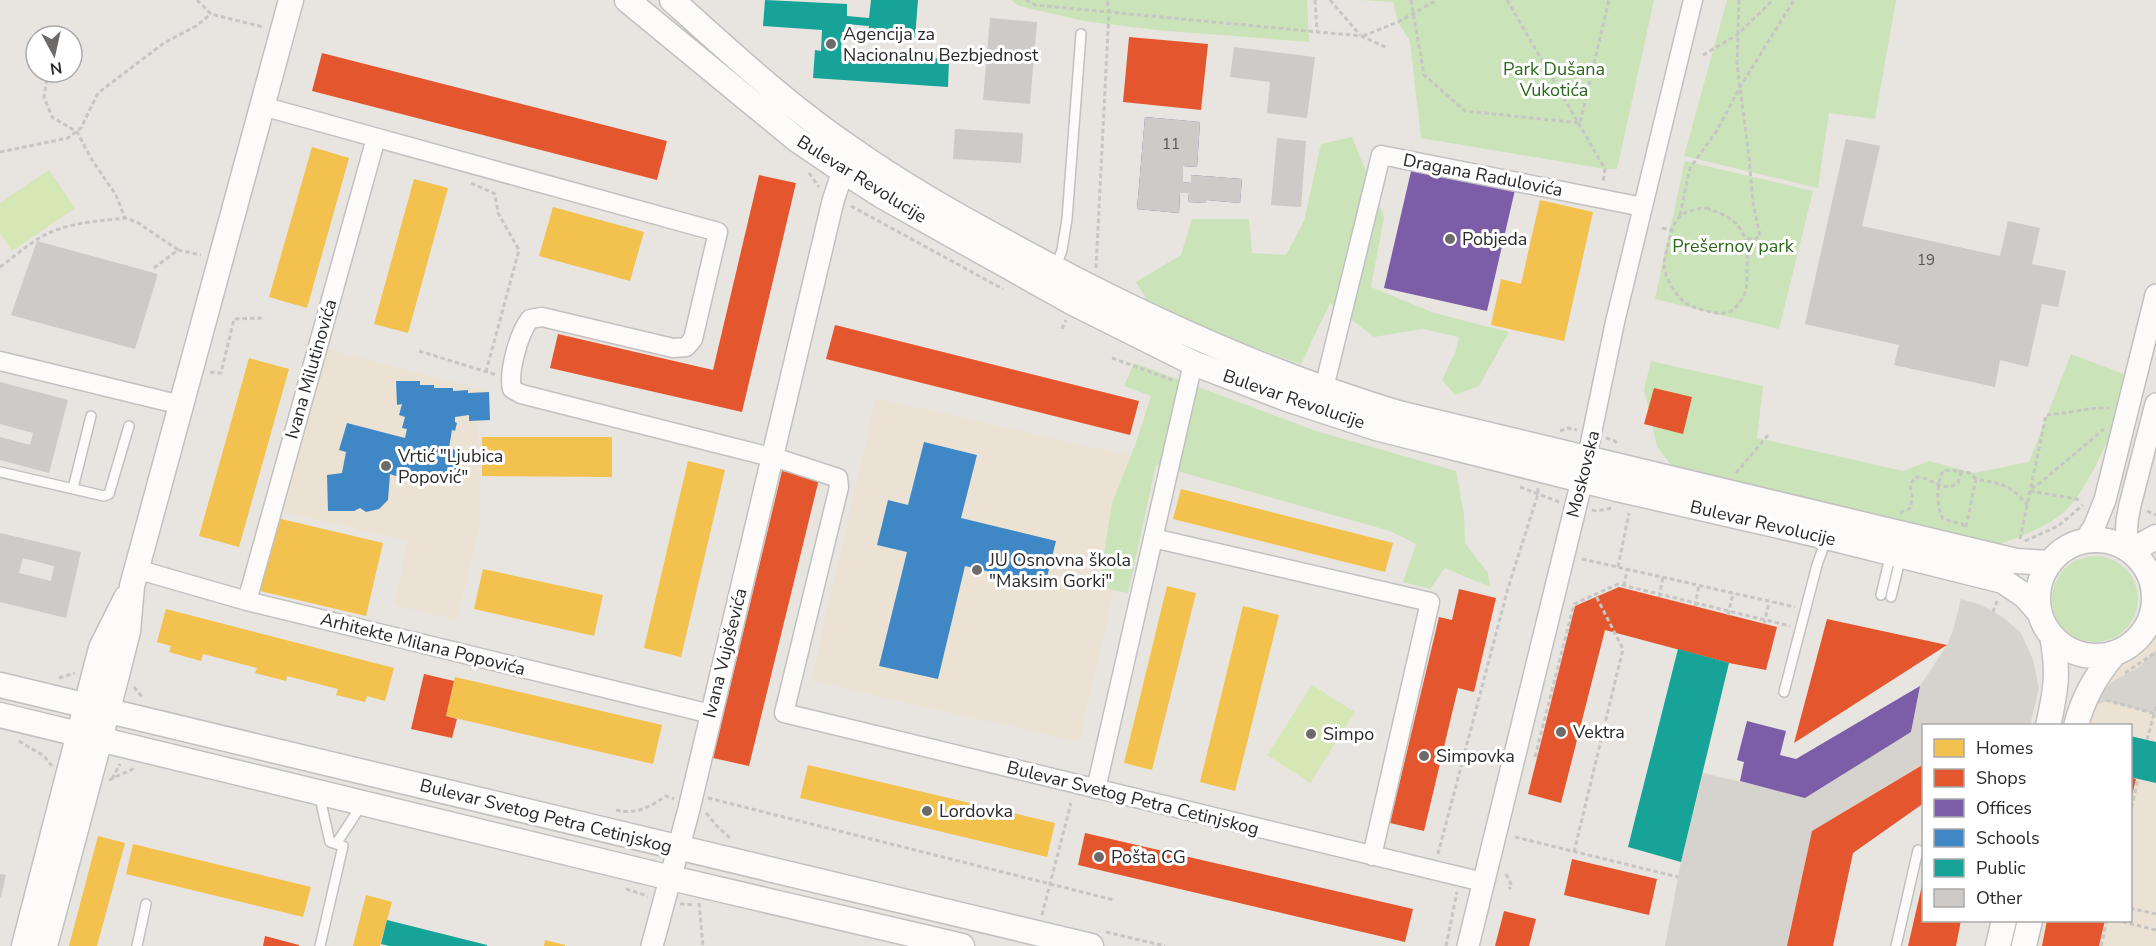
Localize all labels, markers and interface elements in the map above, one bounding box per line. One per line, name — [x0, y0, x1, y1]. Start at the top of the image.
place label: Agencija za Nacionalnu Bezbjednost — [843, 22, 1039, 67]
north arrow — [24, 24, 84, 84]
marker: Agencija za Nacionalnu Bezbjednost — [824, 37, 838, 51]
text: N — [48, 56, 63, 80]
park label: Park Dušana Vukotića — [1503, 57, 1605, 102]
street label: Bulevar Revolucije — [793, 129, 931, 229]
house number: 11 — [1162, 134, 1180, 154]
street label: Dragana Radulovića — [1401, 148, 1565, 202]
place label: Pobjeda — [1462, 227, 1527, 251]
marker: Pobjeda — [1443, 232, 1457, 246]
park label: Prešernov park — [1672, 234, 1795, 258]
house number: 19 — [1917, 250, 1935, 270]
street label: Ivana Milutinovića — [280, 296, 342, 442]
street label: Bulevar Revolucije — [1220, 363, 1368, 435]
street label: Moskovska — [1561, 428, 1605, 520]
place label: Vrtić "Ljubica Popović" — [397, 444, 503, 489]
marker: Vrtić "Ljubica Popović" — [379, 459, 393, 473]
street label: Bulevar Revolucije — [1688, 495, 1838, 551]
place label: JU Osnovna škola "Maksim Gorki" — [988, 548, 1131, 593]
marker: JU Osnovna škola "Maksim Gorki" — [970, 563, 984, 577]
street label: Ivana Vujoševića — [697, 586, 753, 720]
street label: Arhitekte Milana Popovića — [318, 607, 528, 681]
place label: Vektra — [1572, 720, 1625, 744]
place label: Simpo — [1323, 722, 1374, 746]
legend — [1922, 724, 2132, 922]
marker: Vektra — [1554, 725, 1568, 739]
marker: Simpo — [1304, 727, 1318, 741]
text: Homes — [1976, 736, 2033, 760]
place label: Simpovka — [1436, 744, 1515, 768]
marker: Simpovka — [1417, 749, 1431, 763]
street label: Bulevar Svetog Petra Cetinjskog — [1004, 755, 1262, 841]
text: Shops — [1976, 766, 2026, 790]
street label: Bulevar Svetog Petra Cetinjskog — [417, 773, 675, 859]
text: Offices — [1976, 796, 2032, 820]
place label: Lordovka — [939, 799, 1013, 823]
marker: Lordovka — [920, 804, 934, 818]
text: Schools — [1976, 826, 2040, 850]
place label: Pošta CG — [1111, 845, 1186, 869]
marker: Pošta CG — [1092, 850, 1106, 864]
text: Public — [1976, 856, 2026, 880]
text: Other — [1976, 886, 2023, 910]

